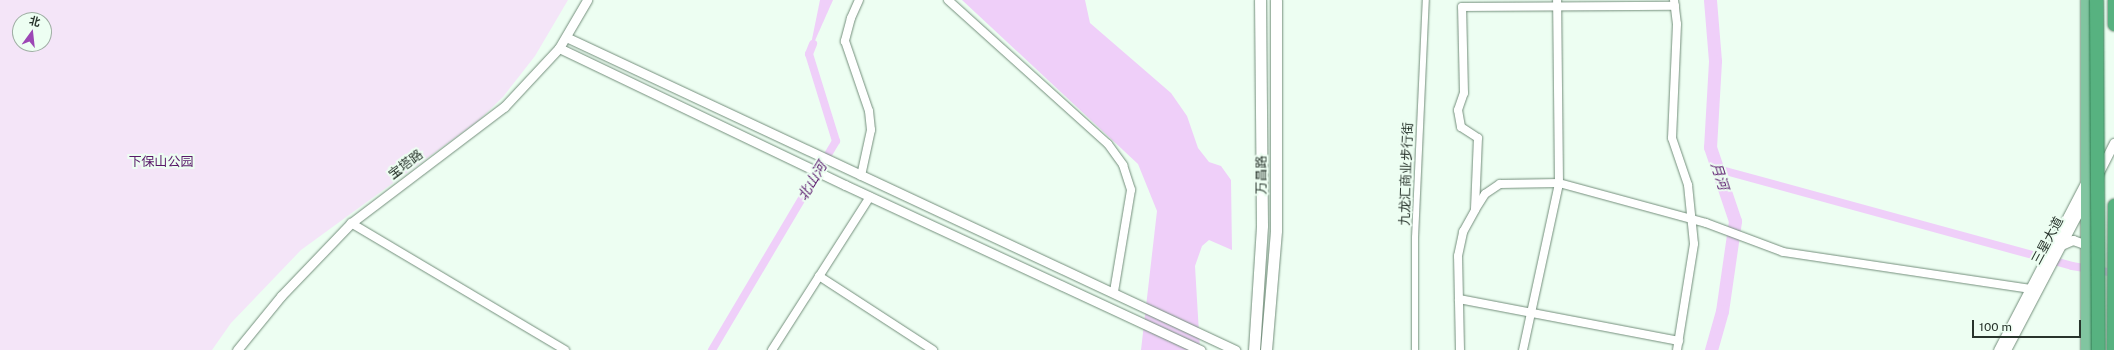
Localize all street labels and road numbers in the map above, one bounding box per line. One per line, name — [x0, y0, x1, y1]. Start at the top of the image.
street label: 九龙汇商业步行街 — [1397, 122, 1417, 226]
street label: 宝塔路 — [386, 147, 426, 183]
street label: 万昌路 — [1254, 156, 1270, 194]
street label: 三星大道 — [2029, 214, 2067, 268]

